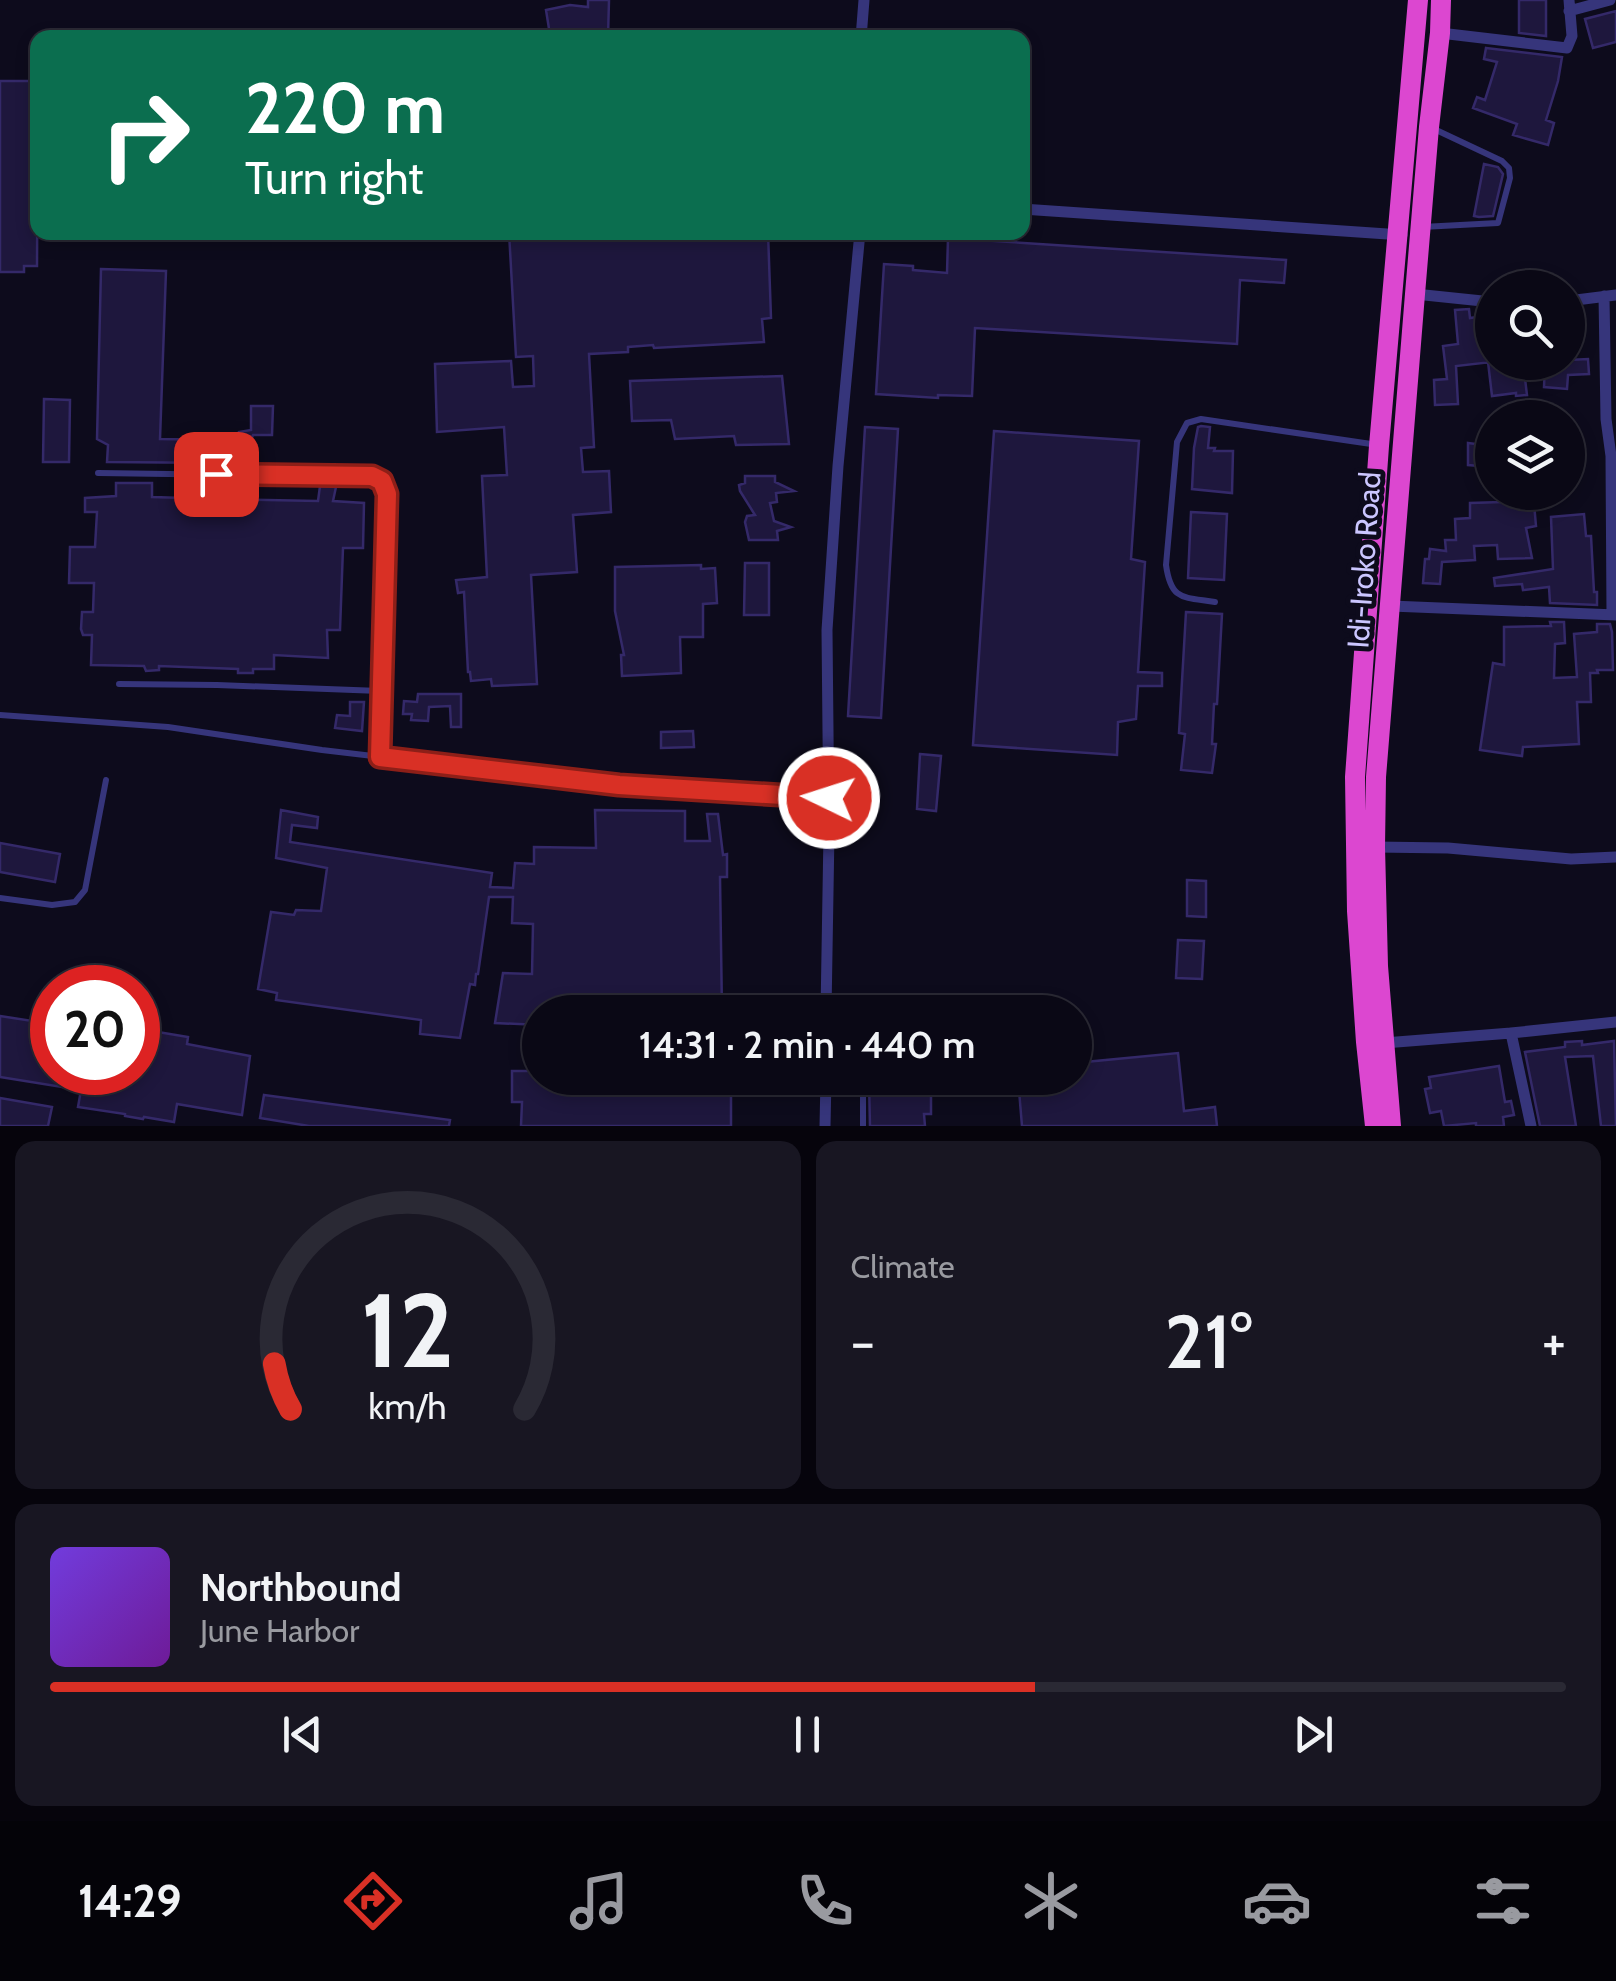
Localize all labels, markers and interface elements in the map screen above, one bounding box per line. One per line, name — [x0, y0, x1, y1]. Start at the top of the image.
text: 220 m — [245, 65, 445, 151]
icon: right — [80, 70, 210, 200]
text: Turn right — [245, 151, 424, 205]
map controls — [1475, 270, 1585, 510]
button: search — [1475, 270, 1585, 380]
button: layers — [1475, 400, 1585, 510]
pin — [174, 432, 259, 517]
icon: arrive — [189, 447, 244, 502]
street label: Idi-Iroko Road — [1339, 470, 1389, 650]
position arrow — [777, 746, 881, 850]
speed limit sign: 20 — [30, 965, 160, 1095]
text: 14:31 · 2 min · 440 m — [639, 1021, 975, 1068]
text: Climate — [851, 1247, 955, 1286]
text: 12 — [361, 1267, 454, 1393]
text: 21° — [1164, 1296, 1252, 1387]
text: − — [851, 1308, 875, 1375]
text: + — [1542, 1308, 1566, 1375]
text: km/h — [369, 1385, 447, 1428]
text: Northbound — [200, 1564, 402, 1611]
text: June Harbor — [200, 1611, 359, 1650]
icon: previous — [275, 1707, 330, 1762]
icon: pause — [780, 1707, 835, 1762]
icon: next — [1286, 1707, 1341, 1762]
icon: directions — [338, 1866, 408, 1936]
icon: music — [564, 1866, 634, 1936]
icon: phone — [790, 1866, 860, 1936]
icon: climate — [1016, 1866, 1086, 1936]
icon: car — [1242, 1866, 1312, 1936]
icon: filters — [1468, 1866, 1538, 1936]
text: 14:29 — [78, 1874, 182, 1928]

